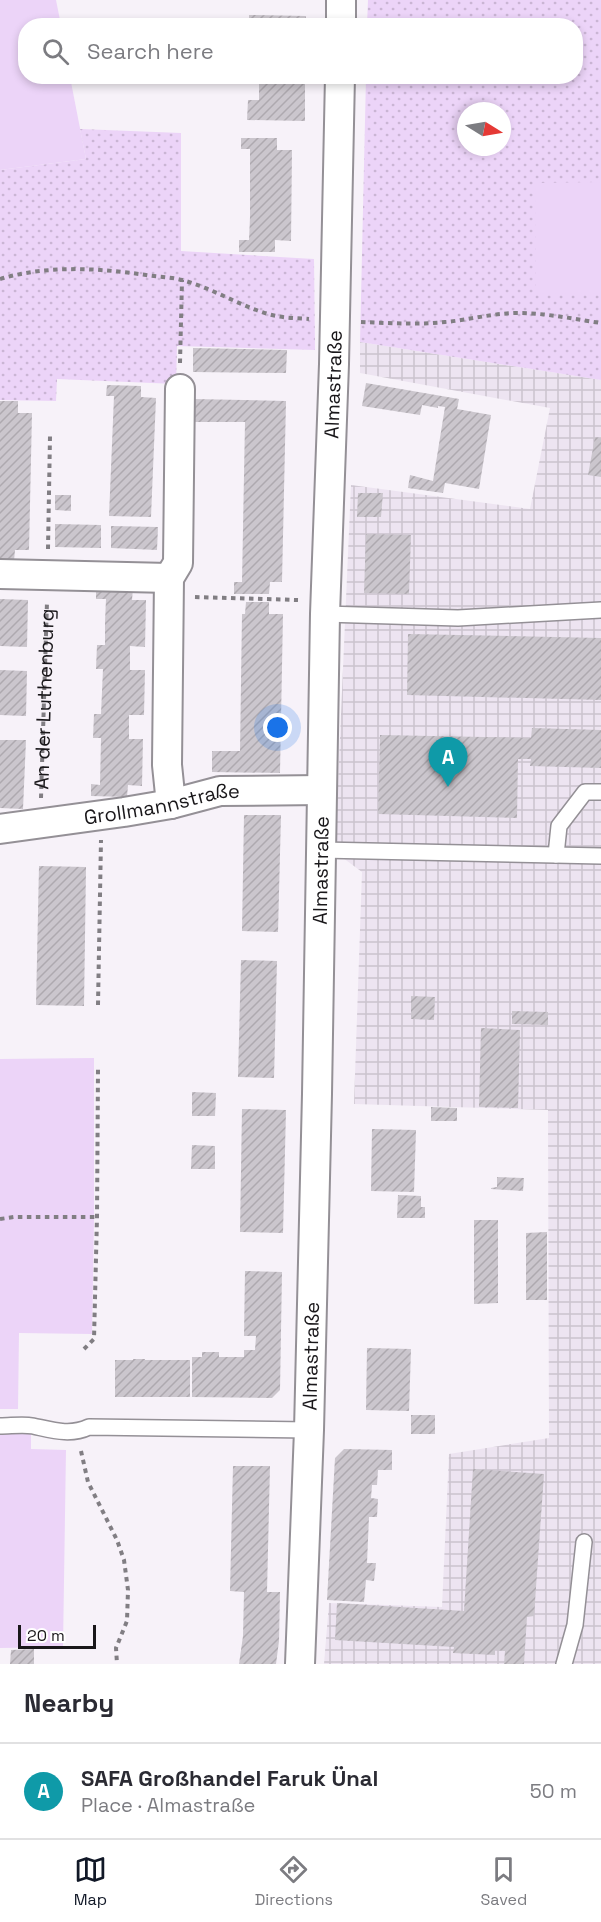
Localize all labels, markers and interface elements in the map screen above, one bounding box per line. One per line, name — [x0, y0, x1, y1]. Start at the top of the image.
search box — [18, 18, 583, 84]
icon: search — [39, 35, 72, 68]
text: Search here — [87, 37, 214, 65]
north arrow — [457, 102, 511, 156]
street label: Almastraße — [318, 330, 348, 439]
street label: An der Luthenburg — [28, 608, 60, 790]
your location — [263, 713, 292, 742]
pin: A — [428, 738, 468, 787]
street label: Grollmannstraße — [82, 778, 240, 830]
street label: Almastraße — [307, 816, 335, 925]
street label: Almastraße — [296, 1302, 325, 1411]
scale bar — [18, 1622, 96, 1650]
text: 20 m — [27, 1625, 65, 1646]
text: Nearby — [24, 1686, 114, 1720]
text: SAFA Großhandel Faruk Ünal — [81, 1764, 378, 1792]
text: A — [37, 1778, 50, 1804]
text: 50 m — [530, 1778, 577, 1804]
text: Place · Almastraße — [81, 1792, 255, 1818]
tab: Map — [74, 1853, 107, 1910]
tab: Directions — [255, 1853, 333, 1910]
tab: Saved — [481, 1853, 527, 1910]

